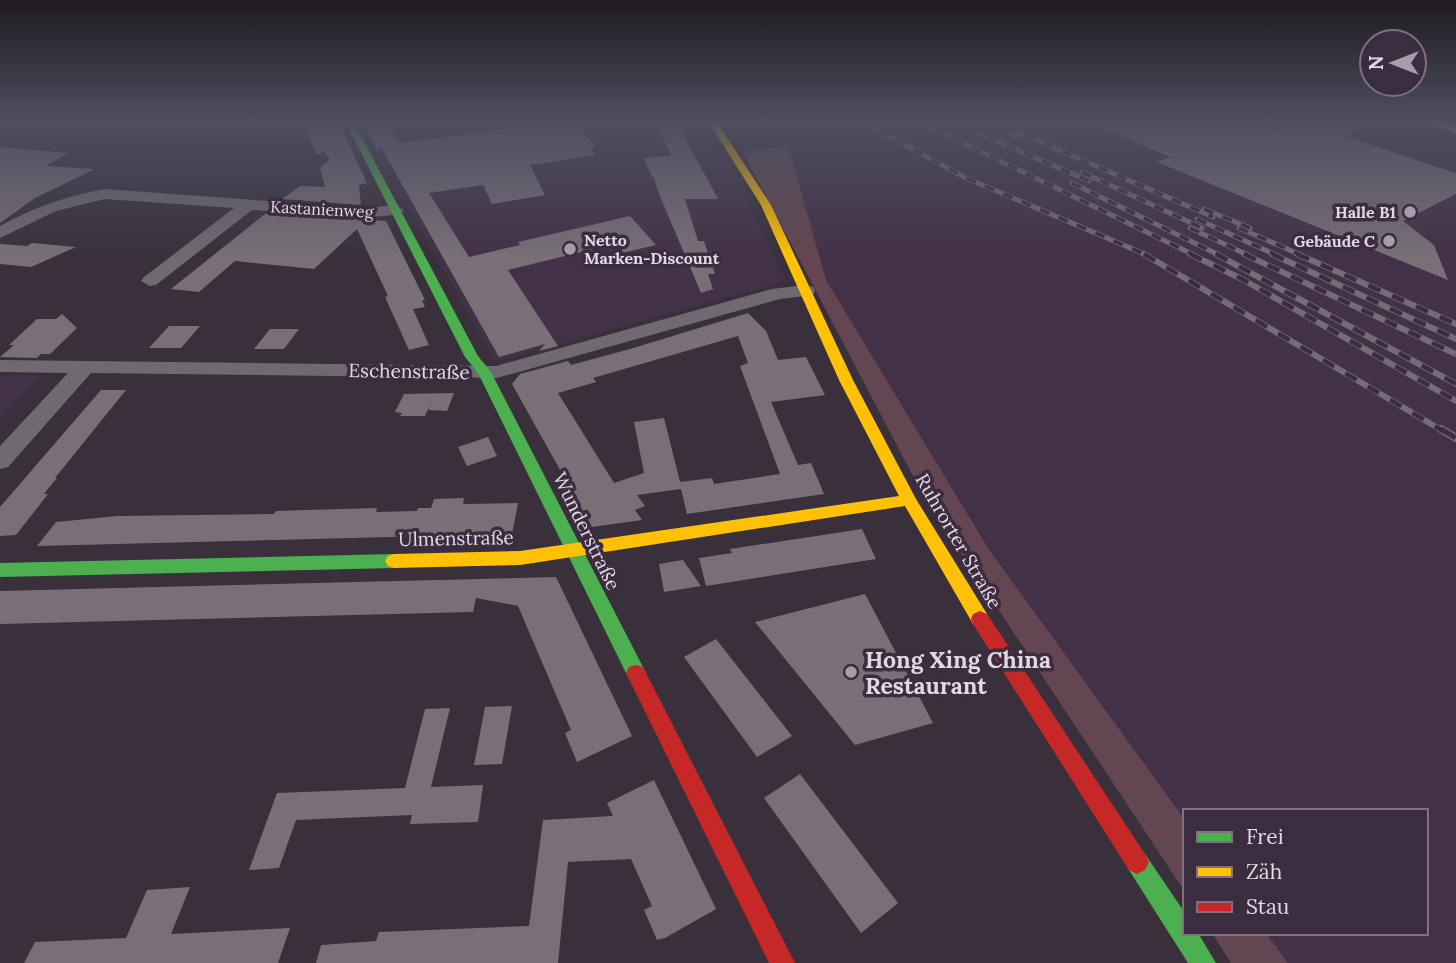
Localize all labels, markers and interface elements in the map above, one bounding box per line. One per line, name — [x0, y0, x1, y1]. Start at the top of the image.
north arrow — [1358, 28, 1428, 98]
text: N — [1364, 55, 1388, 70]
street label: Kastanienweg — [270, 196, 375, 222]
place label: Halle B1 — [1335, 202, 1396, 222]
marker: Halle B1 — [1402, 204, 1418, 220]
place label: Netto Marken-Discount — [584, 230, 720, 268]
place label: Gebäude C — [1294, 231, 1375, 251]
marker: Gebäude C — [1381, 233, 1397, 249]
marker: Netto Marken-Discount — [562, 241, 578, 257]
street label: Eschenstraße — [348, 358, 470, 384]
street label: Wunderstraße — [548, 468, 626, 594]
street label: Ruhrorter Straße — [911, 469, 1007, 613]
street label: Ulmenstraße — [398, 525, 514, 551]
place label: Hong Xing China Restaurant — [865, 645, 1051, 700]
marker: Hong Xing China Restaurant — [843, 664, 859, 680]
legend — [1183, 809, 1428, 935]
text: Frei — [1246, 823, 1284, 850]
text: Zäh — [1246, 858, 1282, 885]
text: Stau — [1246, 893, 1289, 920]

